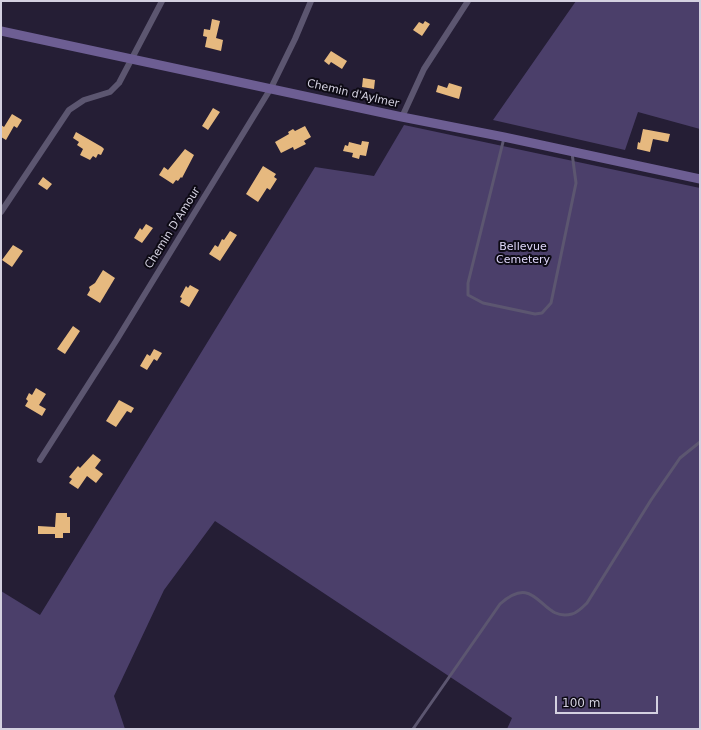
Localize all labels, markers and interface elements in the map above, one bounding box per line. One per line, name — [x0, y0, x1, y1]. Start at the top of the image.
street label: Chemin d'Aylmer — [306, 77, 400, 111]
street label: Chemin D'Amour — [143, 185, 203, 271]
park label: Bellevue Cemetery — [496, 240, 550, 266]
scale bar — [557, 688, 660, 714]
text: 100 m — [562, 696, 600, 710]

